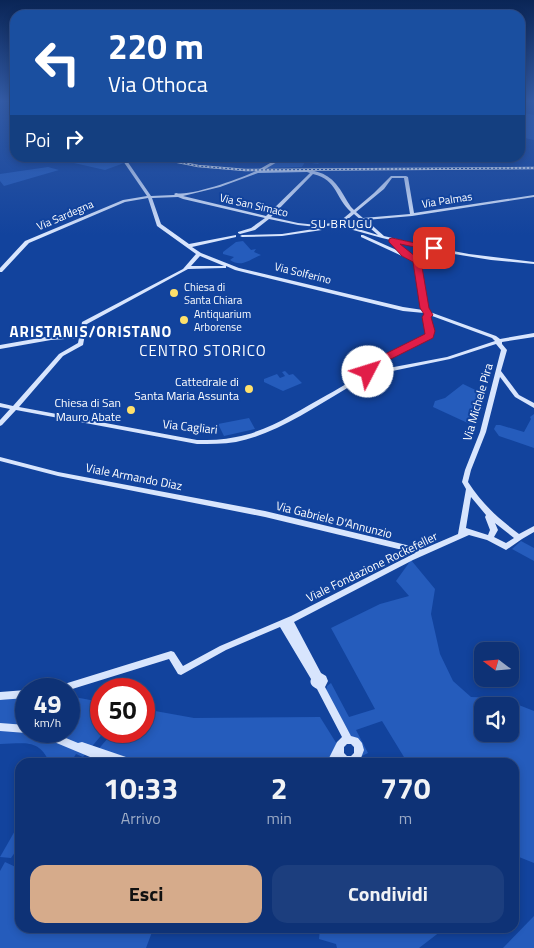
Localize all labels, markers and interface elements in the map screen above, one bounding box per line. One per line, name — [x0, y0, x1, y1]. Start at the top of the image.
text: 220 m — [108, 19, 204, 73]
icon: left — [25, 30, 90, 95]
text: Via Othoca — [108, 67, 208, 101]
text: Poi — [25, 125, 50, 154]
icon: right — [60, 125, 88, 153]
street label: Via Palmas — [421, 188, 473, 212]
street label: Via San Simaco — [218, 189, 290, 221]
street label: Via Sardegna — [34, 196, 96, 234]
district label: SU BRUGU — [311, 214, 373, 233]
pin — [413, 227, 455, 269]
icon: arrive — [420, 234, 448, 262]
street label: Via Solferino — [273, 258, 333, 288]
place label: Chiesa di Santa Chiara — [184, 279, 243, 308]
marker: Chiesa di Santa Chiara — [168, 287, 180, 299]
place label: Antiquarium Arborense — [194, 306, 251, 335]
marker: Antiquarium Arborense — [178, 314, 190, 326]
district label: ARISTANIS/ORISTANO — [10, 320, 172, 343]
district label: CENTRO STORICO — [139, 339, 267, 362]
position arrow — [341, 345, 393, 397]
street label: Via Michele Pira — [457, 361, 498, 443]
place label: Cattedrale di Santa Maria Assunta — [134, 372, 239, 405]
marker: Cattedrale di Santa Maria Assunta — [243, 383, 255, 395]
place label: Chiesa di San Mauro Abate — [55, 393, 121, 426]
marker: Chiesa di San Mauro Abate — [125, 404, 137, 416]
street label: Via Cagliari — [162, 414, 218, 439]
street label: Viale Armando Diaz — [84, 458, 184, 495]
street label: Via Gabriele D'Annunzio — [274, 496, 394, 543]
street label: Viale Fondazione Rockefeller — [303, 526, 441, 607]
north arrow — [474, 642, 519, 688]
map controls — [474, 642, 519, 742]
speed limit sign: 50 — [90, 678, 155, 743]
text: 49 — [33, 685, 62, 723]
button: sound — [474, 697, 519, 742]
text: km/h — [34, 713, 61, 732]
text: 10:33 — [103, 765, 178, 811]
text: 2 — [271, 765, 288, 811]
text: 770 — [380, 765, 431, 811]
text: Arrivo — [121, 806, 161, 830]
text: min — [266, 806, 292, 830]
text: m — [399, 806, 412, 830]
button: Esci — [30, 865, 262, 923]
button: Condividi — [272, 865, 504, 923]

